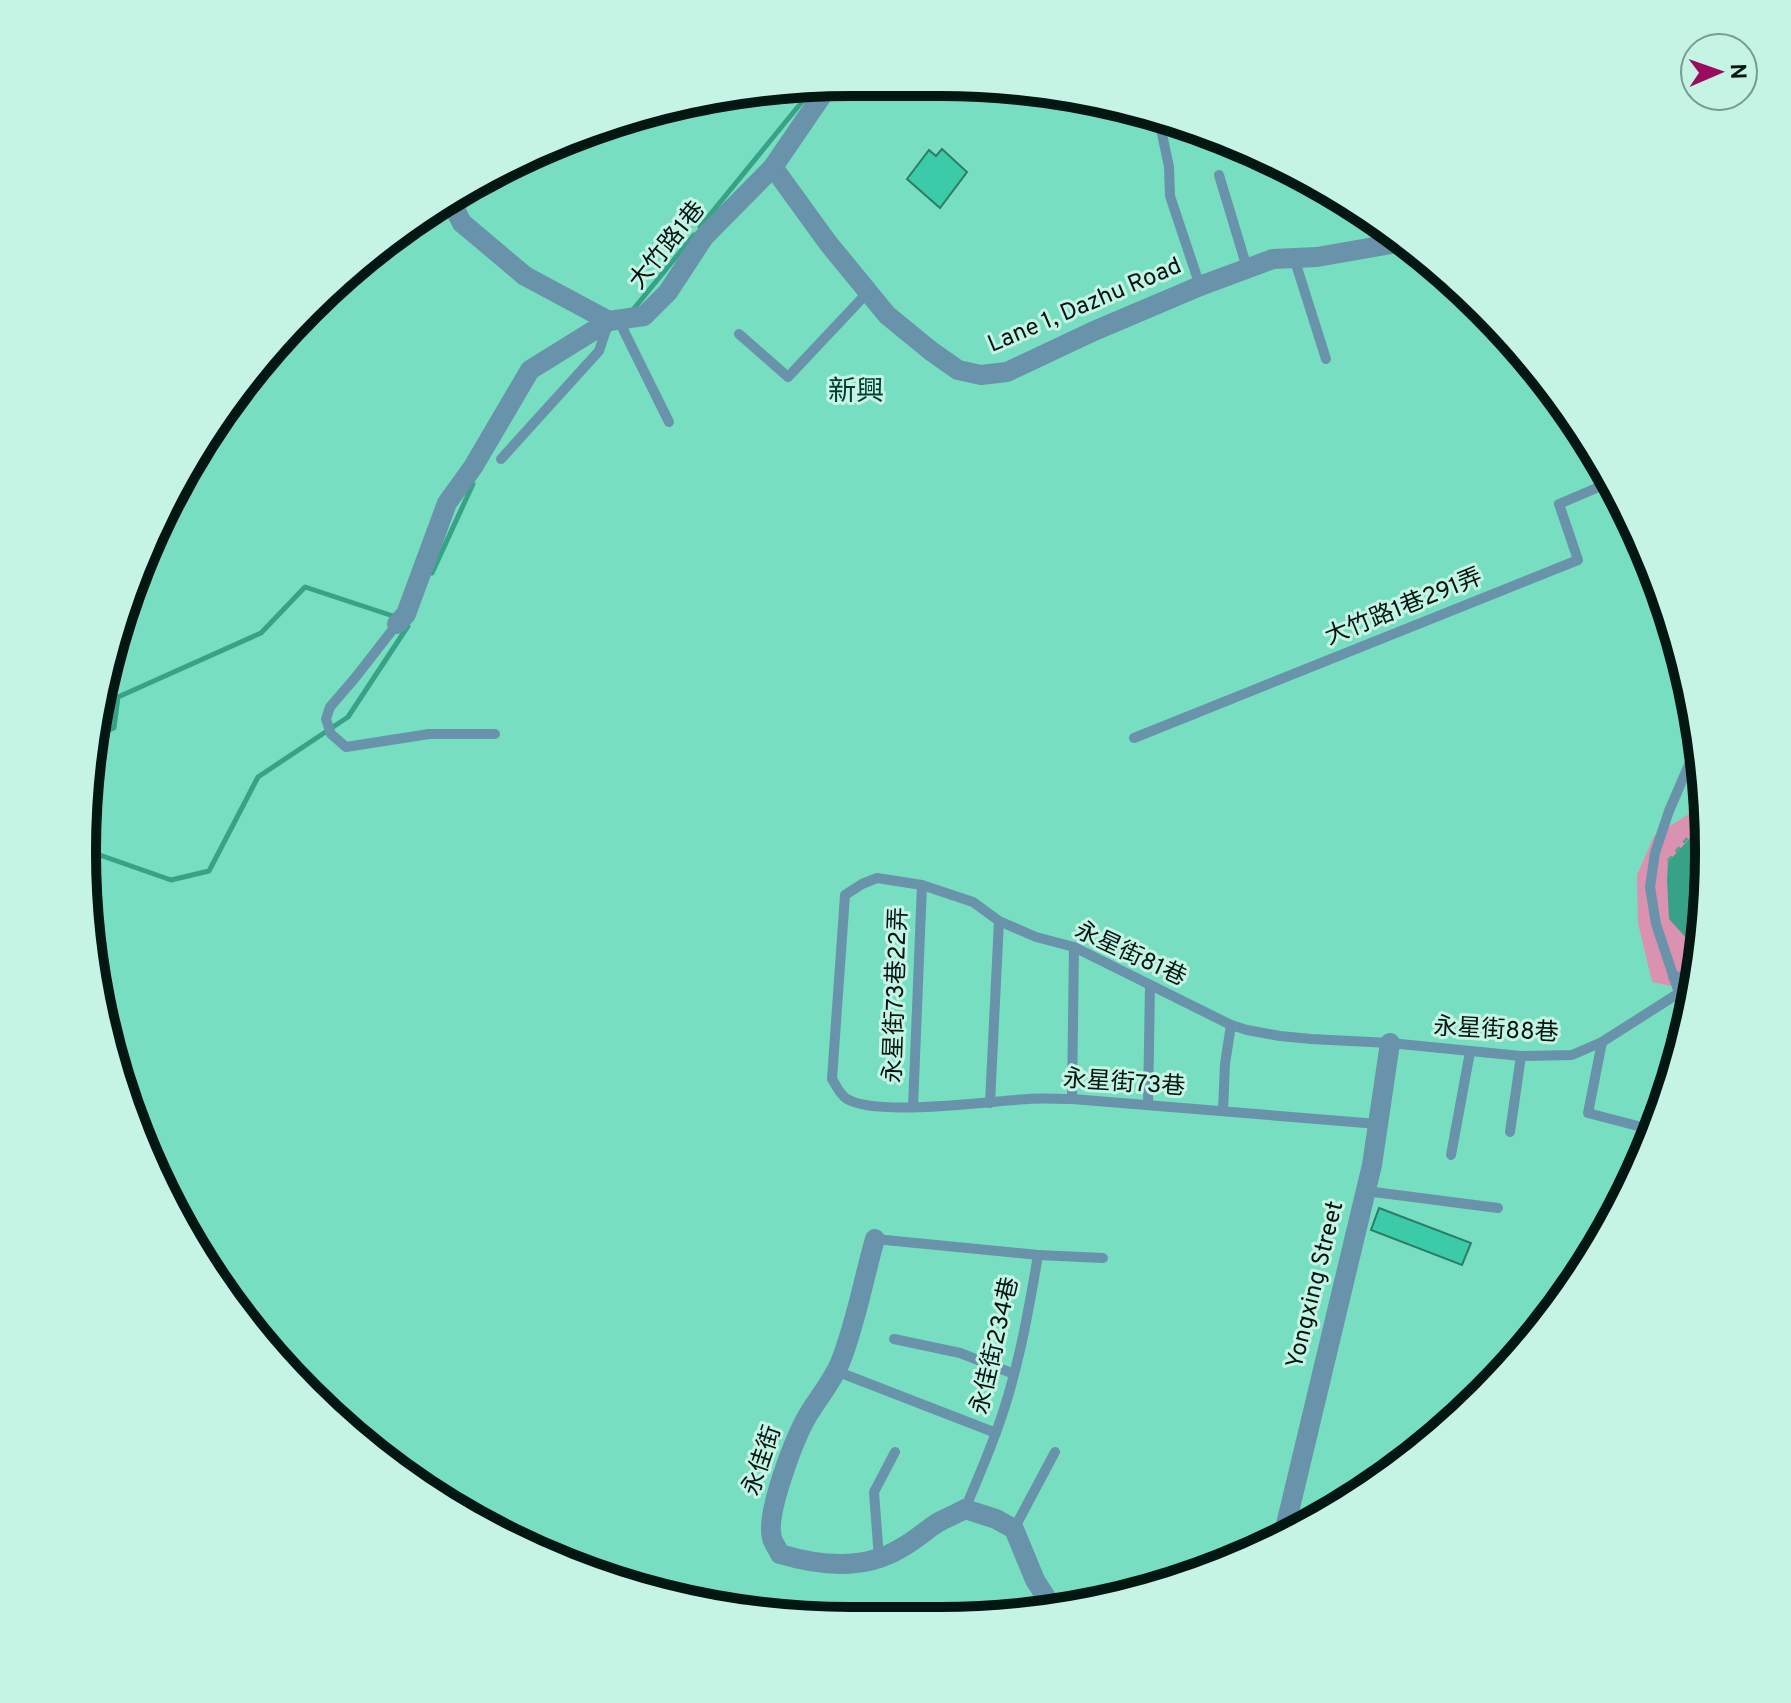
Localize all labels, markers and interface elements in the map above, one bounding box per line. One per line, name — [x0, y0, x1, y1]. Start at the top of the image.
north arrow — [1679, 32, 1759, 112]
text: N — [1723, 63, 1750, 80]
street label: 大竹路1巷 — [623, 196, 713, 296]
street label: Lane 1, Dazhu Road — [983, 252, 1187, 360]
district label: 新興 — [828, 375, 884, 411]
street label: 大竹路1巷291弄 — [1321, 563, 1487, 653]
street label: 永星街73巷22弄 — [879, 907, 915, 1083]
street label: 永星街81巷 — [1069, 916, 1191, 994]
street label: 永星街88巷 — [1433, 1013, 1559, 1049]
street label: 永星街73巷 — [1062, 1065, 1186, 1103]
street label: Yongxing Street — [1281, 1198, 1351, 1372]
street label: 永佳街234巷 — [966, 1274, 1026, 1418]
street label: 永佳街 — [737, 1422, 789, 1500]

